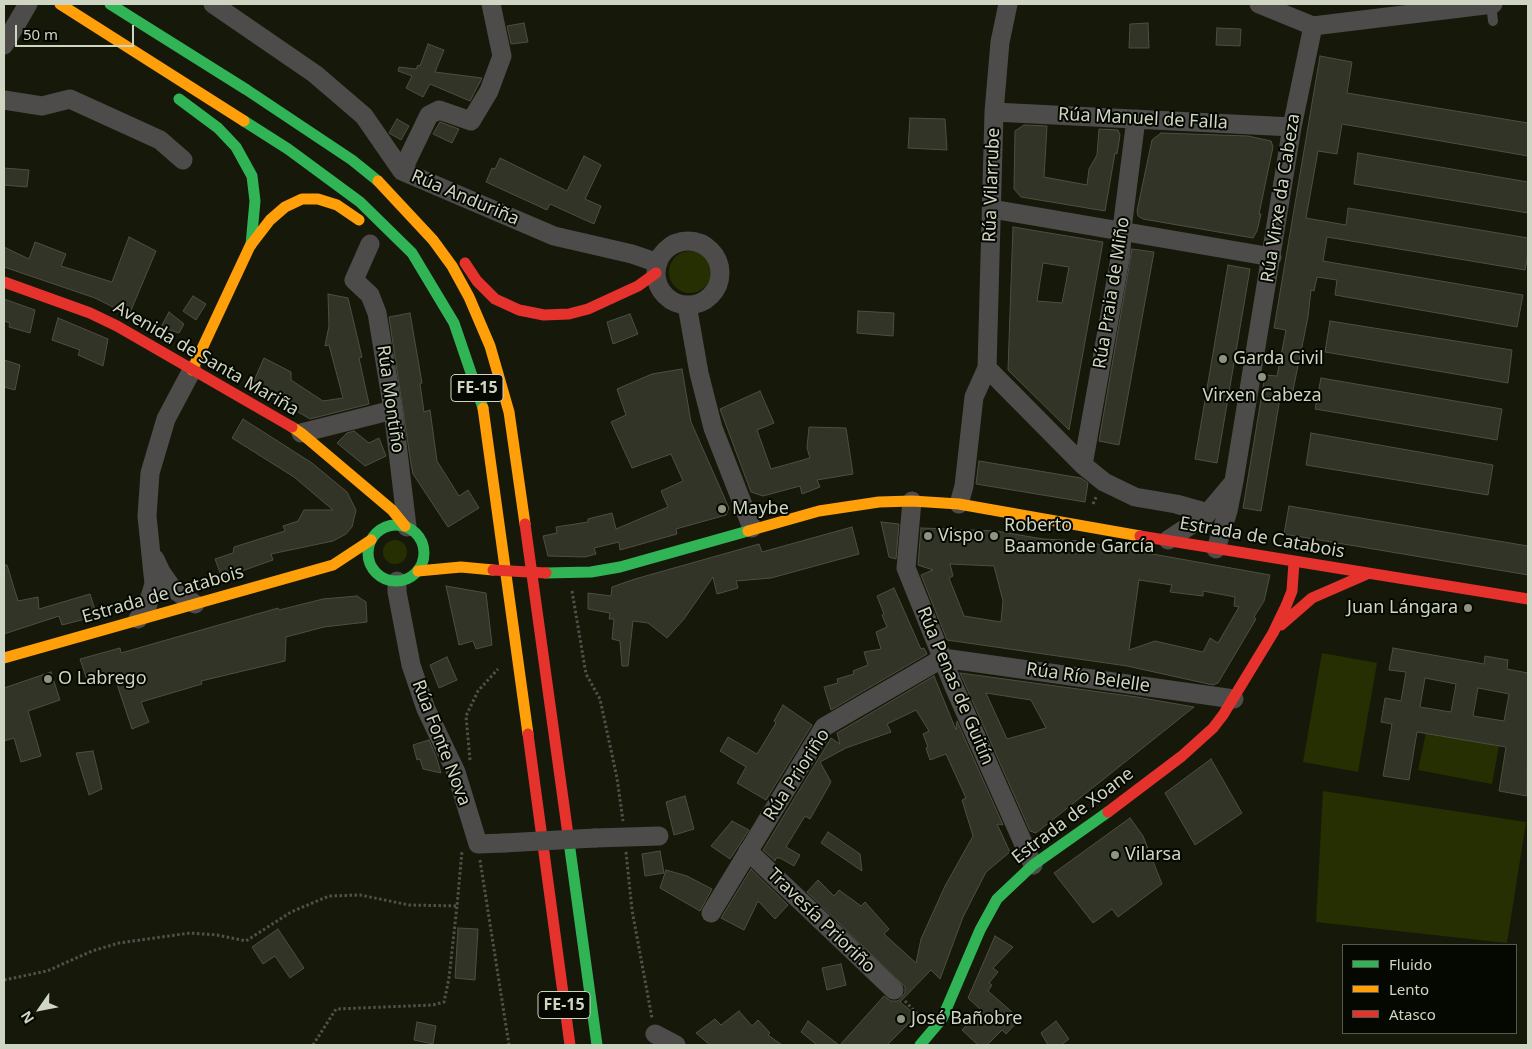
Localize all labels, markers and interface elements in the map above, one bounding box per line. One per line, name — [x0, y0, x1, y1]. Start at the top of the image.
scale bar — [18, 15, 136, 47]
text: 50 m — [23, 24, 58, 44]
street label: Rúa Manuel de Falla — [1058, 104, 1228, 134]
street label: Rúa Virxe da Cabeza — [1257, 112, 1305, 284]
street label: Rúa Vilarrube — [979, 127, 1005, 243]
street label: Rúa Anduriña — [408, 166, 522, 230]
street label: Rúa Praia de Miño — [1089, 216, 1135, 370]
street label: Avenida de Santa Mariña — [109, 297, 303, 421]
street label: Rúa Montiño — [372, 344, 408, 454]
place label: Garda Civil — [1233, 348, 1324, 370]
marker: Garda Civil — [1217, 353, 1229, 365]
marker: Virxen Cabeza — [1256, 371, 1268, 383]
road number: FE-15 — [451, 374, 503, 402]
place label: Virxen Cabeza — [1202, 385, 1322, 407]
place label: Maybe — [732, 498, 789, 520]
marker: Maybe — [716, 503, 728, 515]
street label: Estrada de Catabois — [1178, 513, 1346, 563]
place label: Roberto Baamonde García — [1004, 515, 1154, 558]
place label: Vispo — [938, 525, 984, 547]
marker: Vispo — [922, 530, 934, 542]
marker: Roberto Baamonde García — [988, 530, 1000, 542]
street label: Estrada de Catabois — [80, 562, 246, 628]
place label: Juan Lángara — [1347, 597, 1458, 619]
marker: Juan Lángara — [1462, 602, 1474, 614]
street label: Rúa Penas de Guitín — [912, 604, 998, 768]
street label: Rúa Río Belelle — [1025, 659, 1151, 697]
place label: O Labrego — [58, 668, 147, 690]
marker: O Labrego — [42, 673, 54, 685]
street label: Rúa Fonte Nova — [407, 677, 475, 809]
street label: Rúa Prioriño — [759, 725, 835, 825]
street label: Estrada de Xoane — [1008, 763, 1138, 869]
place label: Vilarsa — [1125, 844, 1181, 866]
marker: Vilarsa — [1109, 849, 1121, 861]
street label: Travesía Prioriño — [763, 864, 879, 978]
legend — [1342, 944, 1517, 1034]
text: Fluido — [1389, 954, 1432, 974]
text: Lento — [1389, 979, 1429, 999]
north arrow — [15, 984, 65, 1034]
road number: FE-15 — [538, 992, 590, 1018]
text: Atasco — [1389, 1004, 1436, 1024]
text: N — [16, 1007, 38, 1027]
place label: José Bañobre — [911, 1008, 1022, 1030]
marker: José Bañobre — [895, 1013, 907, 1025]

